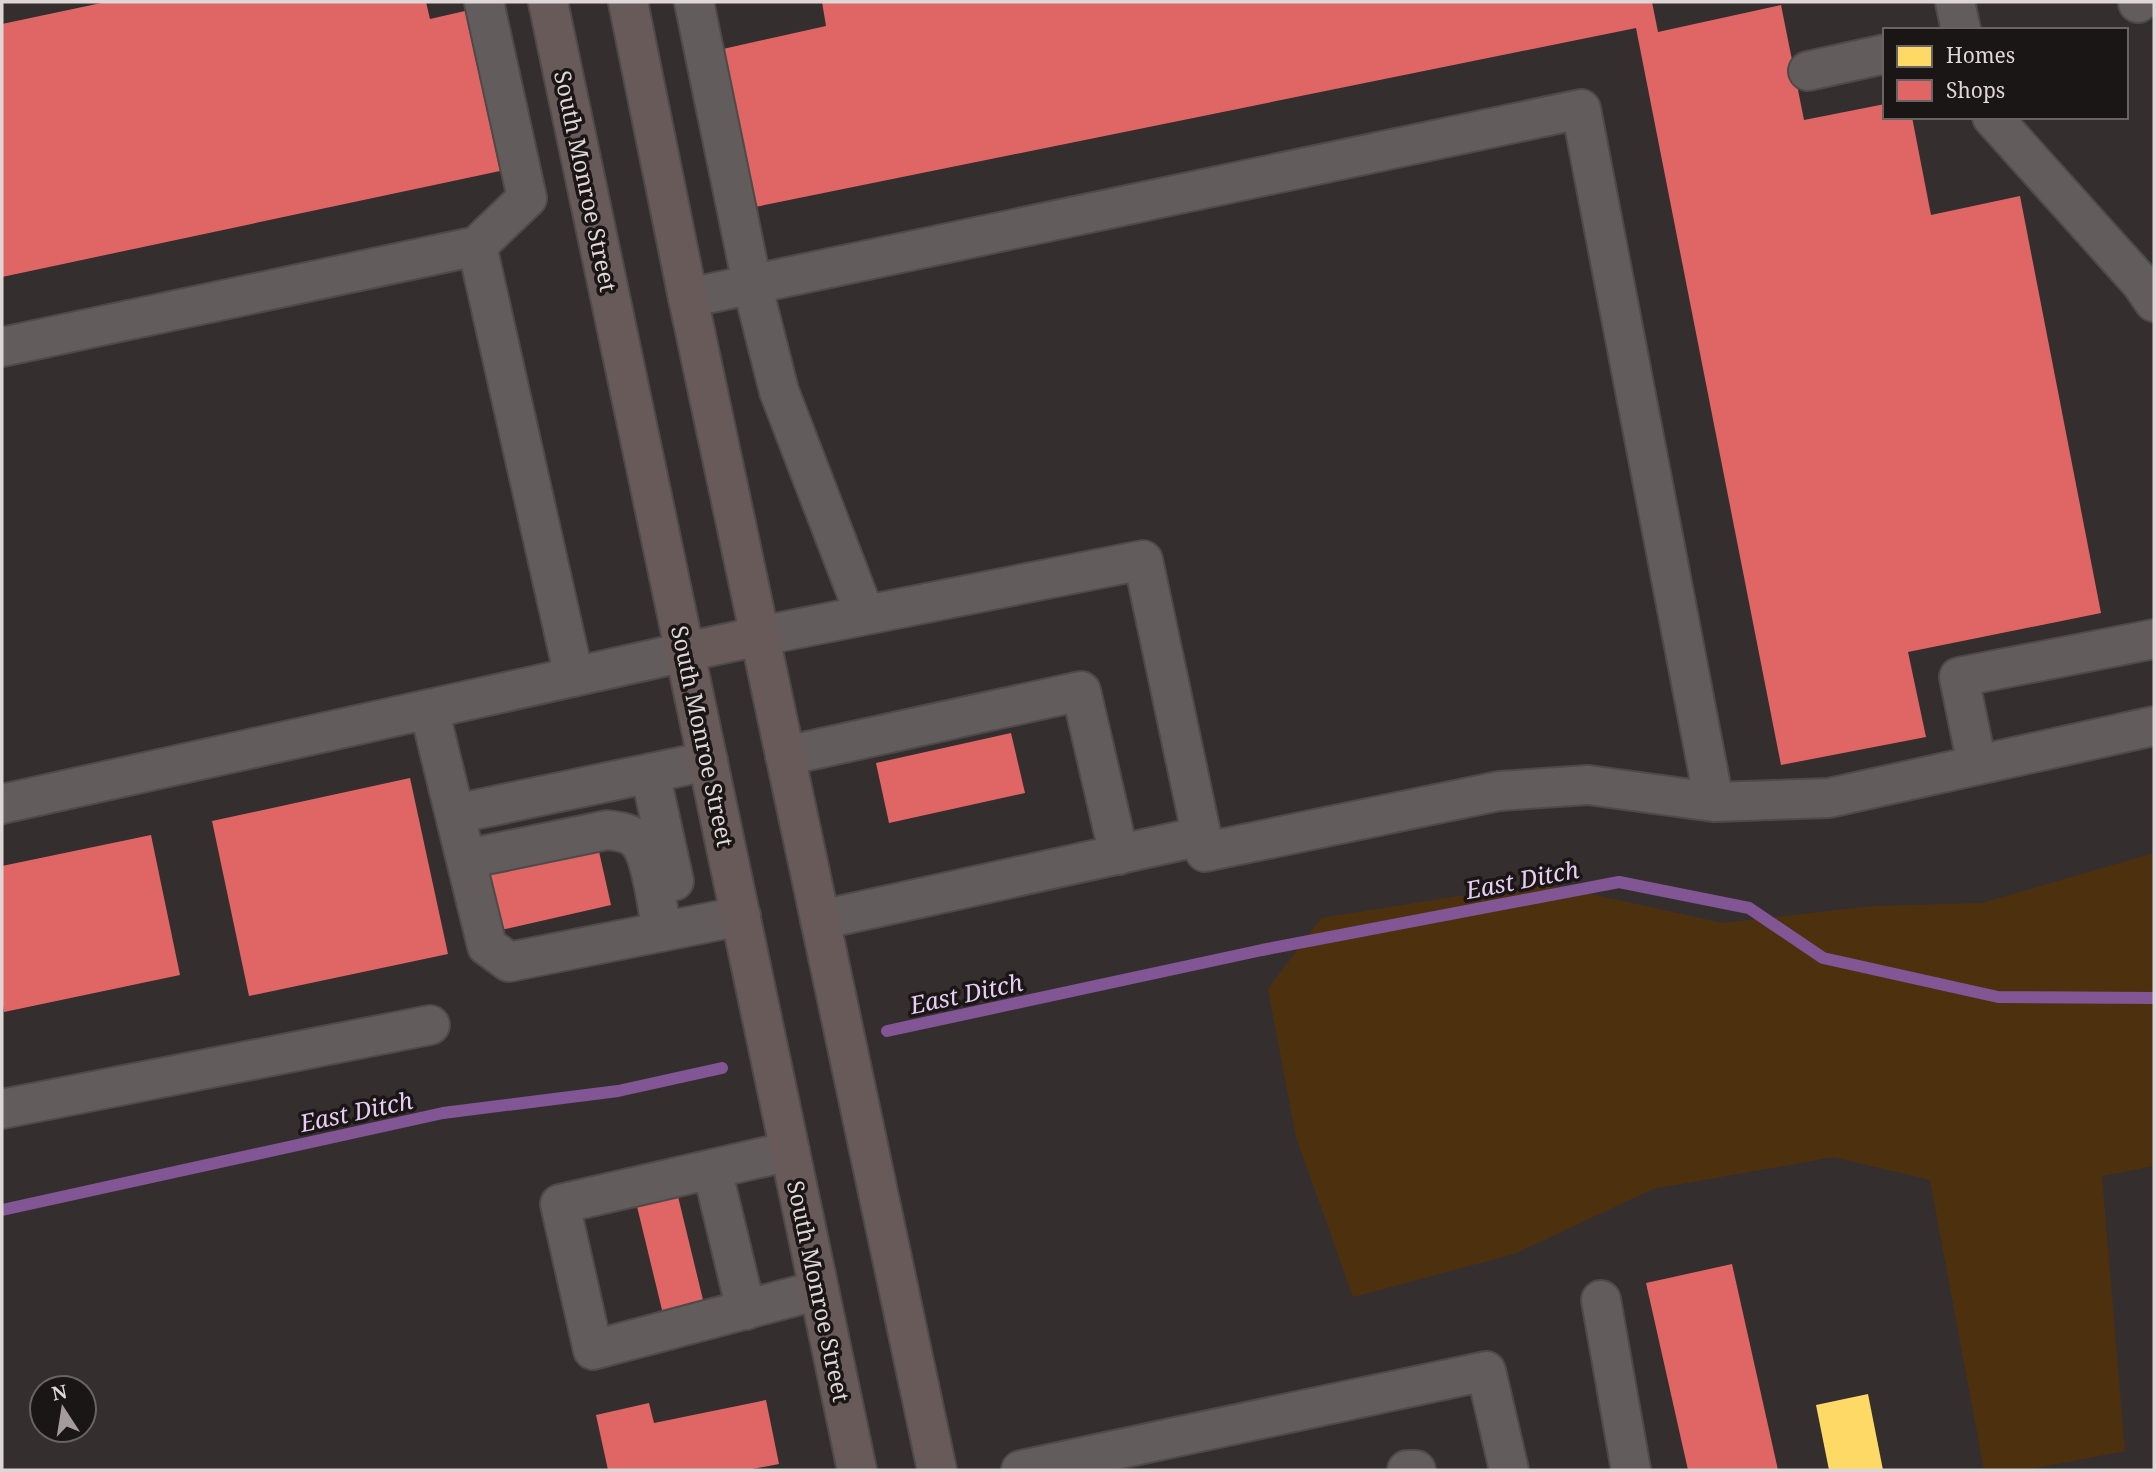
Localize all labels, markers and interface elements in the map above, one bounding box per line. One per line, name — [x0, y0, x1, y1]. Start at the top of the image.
legend — [1883, 28, 2128, 119]
text: Homes — [1946, 41, 2015, 69]
street label: South Monroe Street — [547, 67, 625, 295]
text: Shops — [1946, 76, 2005, 104]
street label: South Monroe Street — [664, 622, 742, 850]
water label: East Ditch — [1462, 852, 1581, 906]
water label: East Ditch — [906, 965, 1026, 1021]
water label: East Ditch — [296, 1083, 416, 1139]
street label: South Monroe Street — [780, 1177, 858, 1405]
north arrow — [28, 1374, 98, 1444]
text: N — [49, 1378, 70, 1407]

